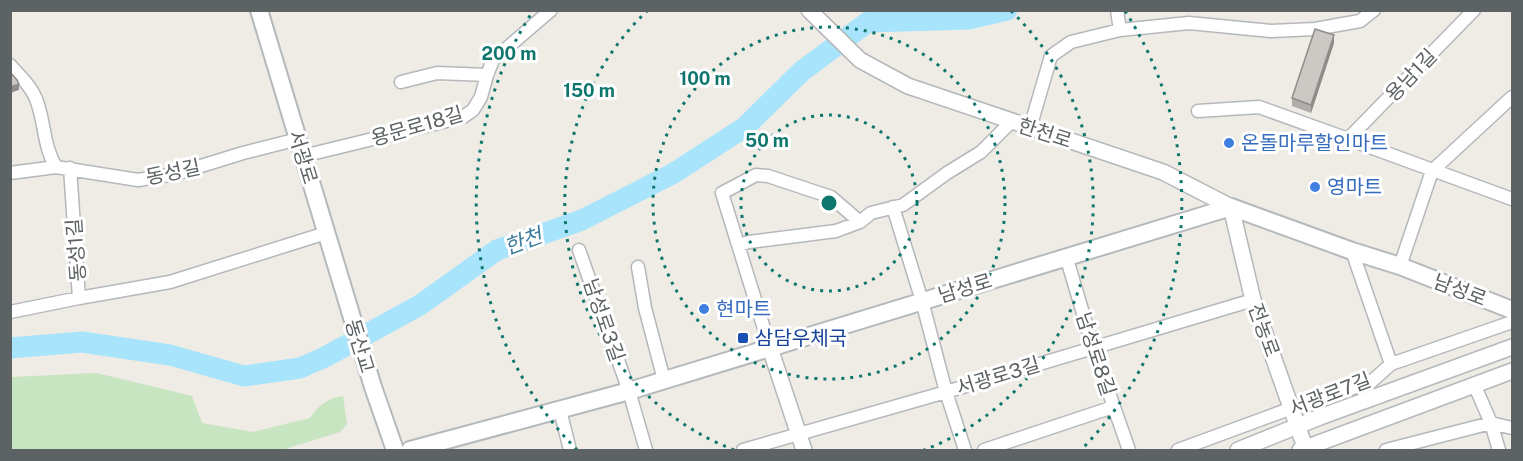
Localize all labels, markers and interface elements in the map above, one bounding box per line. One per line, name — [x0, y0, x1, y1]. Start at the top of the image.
text: 200 m — [482, 43, 536, 64]
street label: 용남1길 — [1380, 44, 1442, 106]
text: 100 m — [679, 68, 731, 89]
text: 150 m — [563, 80, 615, 101]
street label: 용문로18길 — [368, 101, 466, 151]
street label: 한천로 — [1015, 113, 1075, 153]
street label: 서광로 — [283, 127, 323, 187]
text: 50 m — [745, 130, 789, 151]
place label: 온돌마루할인마트 — [1241, 131, 1388, 155]
marker: 온돌마루할인마트 — [1222, 136, 1236, 150]
street label: 동성길 — [144, 155, 202, 189]
place label: 영마트 — [1327, 175, 1382, 199]
marker: 영마트 — [1308, 180, 1322, 194]
centre of rings — [819, 193, 839, 213]
street label: 동성1길 — [62, 218, 90, 282]
water label: 한천 — [501, 222, 548, 259]
street label: 남성로 — [935, 268, 995, 308]
street label: 남성로 — [1430, 269, 1490, 311]
street label: 남성로3길 — [579, 275, 629, 365]
place label: 현마트 — [716, 297, 771, 321]
street label: 전농로 — [1243, 300, 1285, 360]
marker: 현마트 — [697, 302, 711, 316]
street label: 남성로8길 — [1071, 309, 1121, 399]
street label: 동산교 — [340, 316, 380, 376]
place label: 삼담우체국 — [755, 326, 847, 350]
marker: 삼담우체국 — [736, 331, 750, 345]
street label: 서광로3길 — [953, 352, 1043, 400]
street label: 서광로7길 — [1286, 367, 1374, 421]

